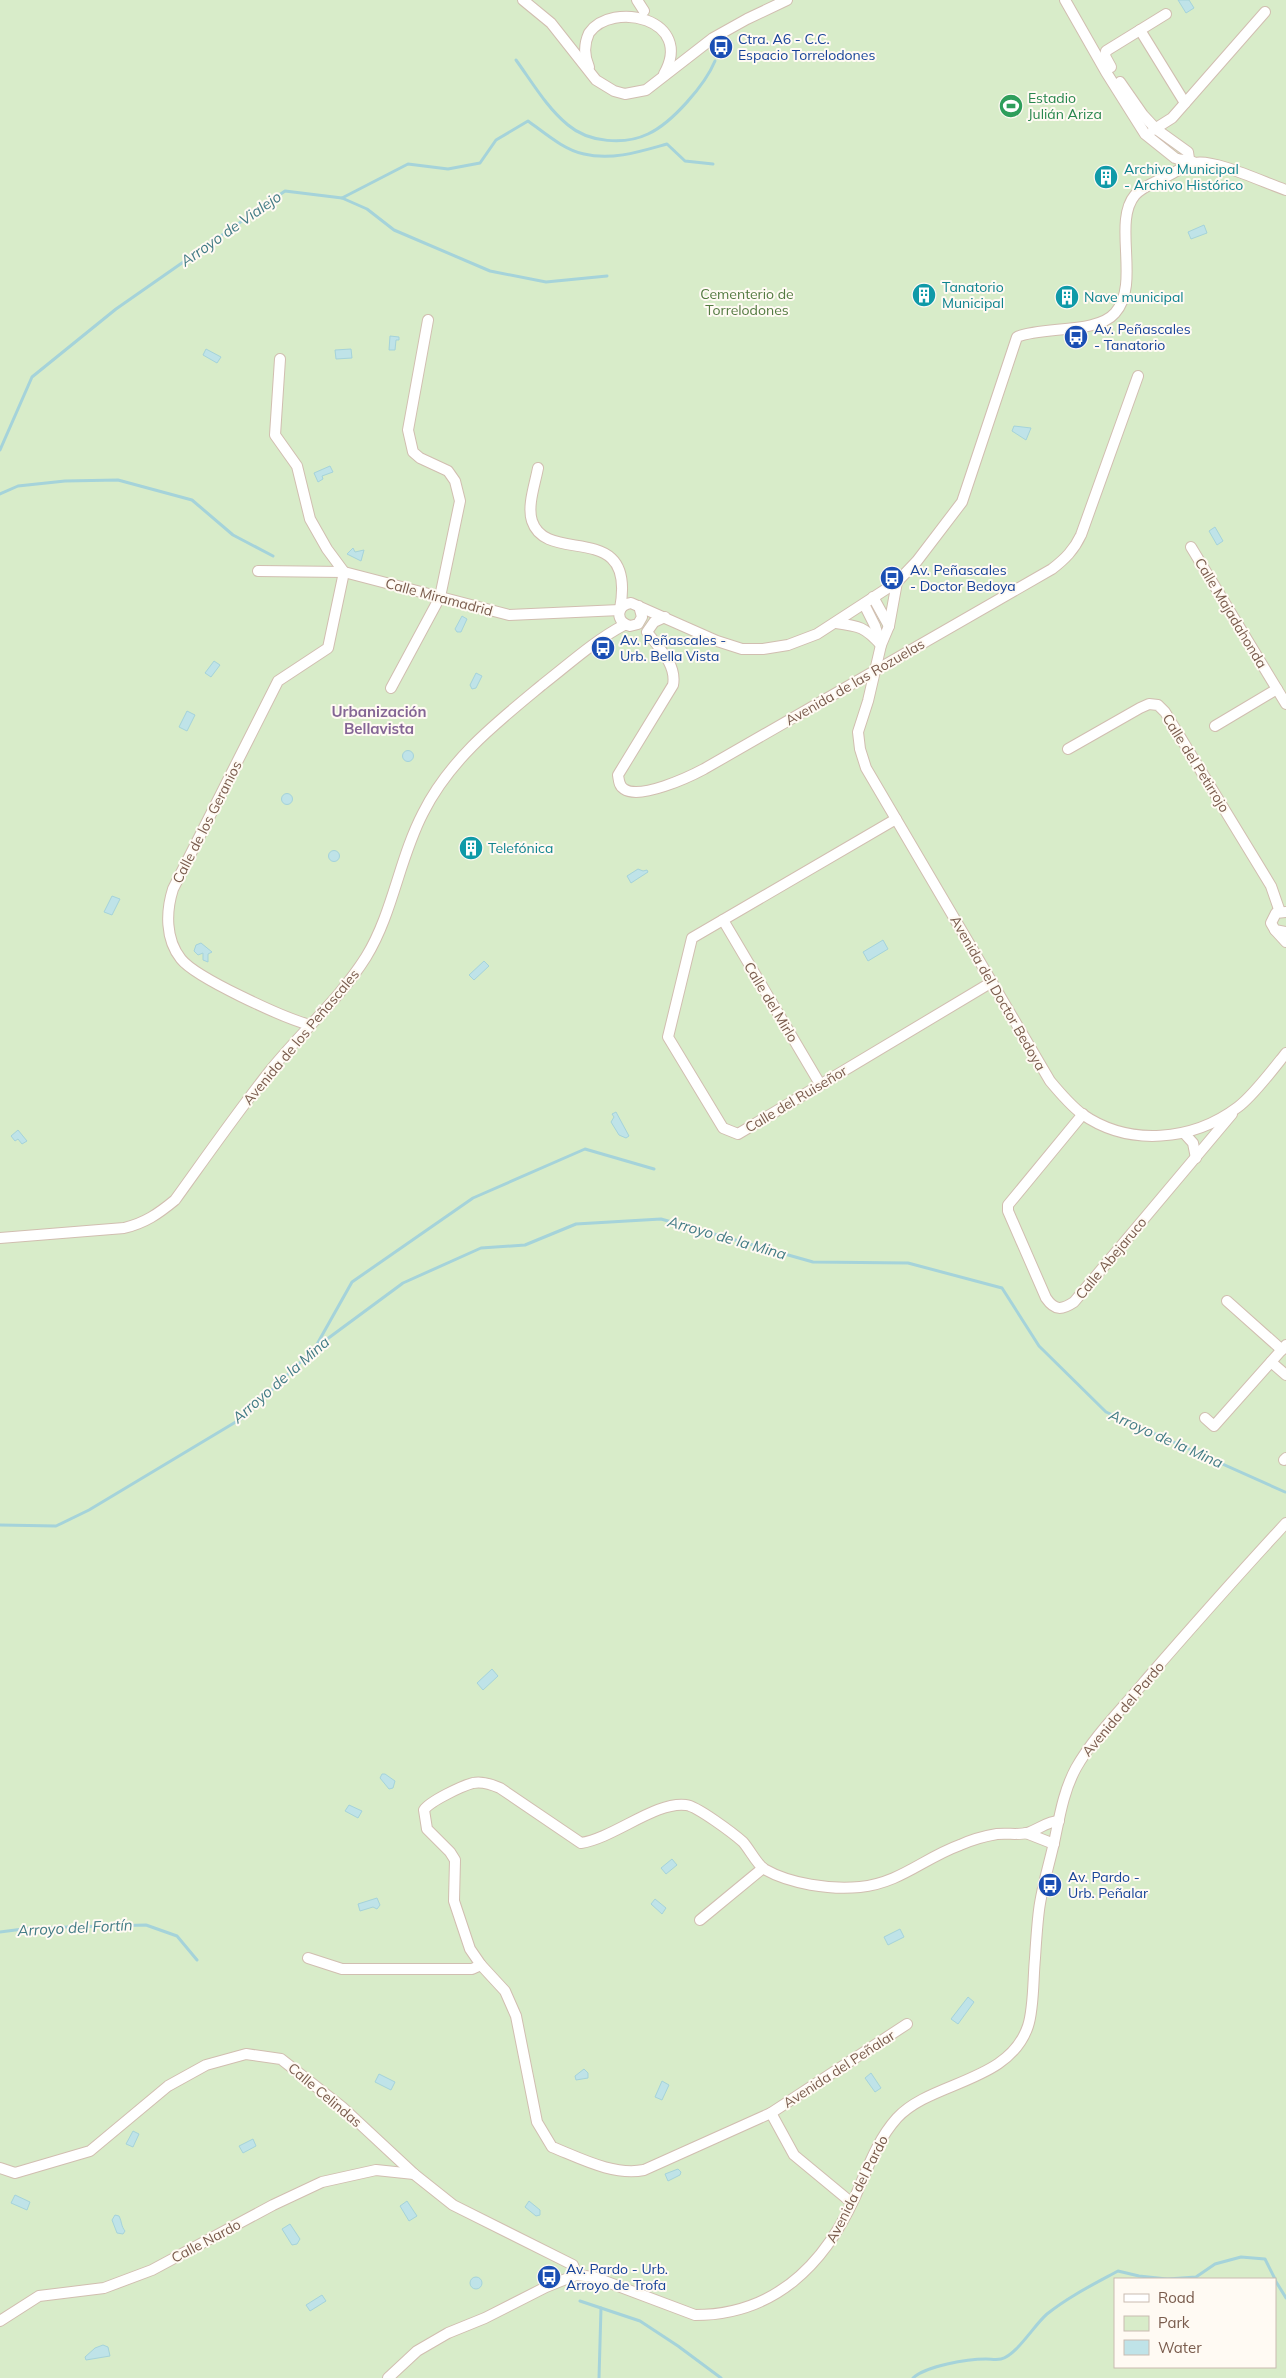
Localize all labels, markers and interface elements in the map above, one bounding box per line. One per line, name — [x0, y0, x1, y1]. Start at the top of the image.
place label: Ctra. A6 - C.C. Espacio Torrelodones — [738, 30, 875, 64]
bus stop icon: Ctra. A6 - C.C. Espacio Torrelodones — [708, 34, 734, 60]
place label: Estadio Julián Ariza — [1028, 89, 1102, 123]
sports icon: Estadio Julián Ariza — [998, 93, 1024, 119]
place label: Archivo Municipal - Archivo Histórico — [1124, 160, 1243, 194]
building icon: Archivo Municipal - Archivo Histórico — [1093, 164, 1119, 190]
water label: Arroyo de Vialejo — [176, 187, 285, 271]
place label: Tanatorio Municipal — [942, 278, 1004, 312]
building icon: Tanatorio Municipal — [911, 282, 937, 308]
building icon: Nave municipal — [1054, 284, 1080, 310]
park label: Cementerio de Torrelodones — [700, 285, 794, 319]
place label: Nave municipal — [1084, 288, 1184, 306]
place label: Av. Peñascales - Tanatorio — [1094, 320, 1191, 354]
bus stop icon: Av. Peñascales - Tanatorio — [1063, 324, 1089, 350]
street label: Calle Majadahonda — [1191, 554, 1271, 672]
place label: Av. Peñascales - Doctor Bedoya — [910, 561, 1016, 595]
bus stop icon: Av. Peñascales - Doctor Bedoya — [879, 565, 905, 591]
street label: Calle Miramadrid — [383, 574, 495, 620]
place label: Av. Peñascales - Urb. Bella Vista — [620, 631, 726, 665]
bus stop icon: Av. Peñascales - Urb. Bella Vista — [590, 635, 616, 661]
street label: Avenida de las Rozuelas — [782, 635, 928, 729]
district label: Urbanización Bellavista — [331, 702, 427, 738]
street label: Calle del Petirrojo — [1158, 710, 1234, 816]
street label: Calle de los Geranios — [168, 758, 246, 886]
building icon: Telefónica — [458, 835, 484, 861]
place label: Telefónica — [488, 839, 553, 857]
street label: Avenida del Doctor Bedoya — [946, 912, 1050, 1074]
street label: Calle del Mirlo — [740, 959, 802, 1045]
street label: Avenida de los Peñascales — [239, 965, 363, 1109]
street label: Calle del Ruiseñor — [742, 1061, 851, 1136]
water label: Arroyo de la Mina — [665, 1211, 789, 1264]
street label: Calle Abejaruco — [1071, 1213, 1151, 1303]
water label: Arroyo de la Mina — [227, 1332, 333, 1428]
water label: Arroyo de la Mina — [1106, 1405, 1226, 1472]
street label: Avenida del Pardo — [1078, 1658, 1168, 1760]
place label: Av. Pardo - Urb. Peñalar — [1068, 1868, 1149, 1902]
bus stop icon: Av. Pardo - Urb. Peñalar — [1037, 1872, 1063, 1898]
water label: Arroyo del Fortín — [16, 1915, 133, 1940]
street label: Avenida del Peñalar — [780, 2026, 899, 2112]
street label: Calle Celindas — [284, 2059, 366, 2131]
street label: Avenida del Pardo — [822, 2132, 892, 2246]
street label: Calle Nardo — [168, 2215, 244, 2267]
place label: Av. Pardo - Urb. Arroyo de Trofa — [566, 2260, 668, 2294]
bus stop icon: Av. Pardo - Urb. Arroyo de Trofa — [536, 2264, 562, 2290]
legend — [1114, 2278, 1276, 2368]
text: Road — [1158, 2288, 1195, 2307]
text: Park — [1158, 2313, 1190, 2332]
text: Water — [1158, 2338, 1202, 2357]

